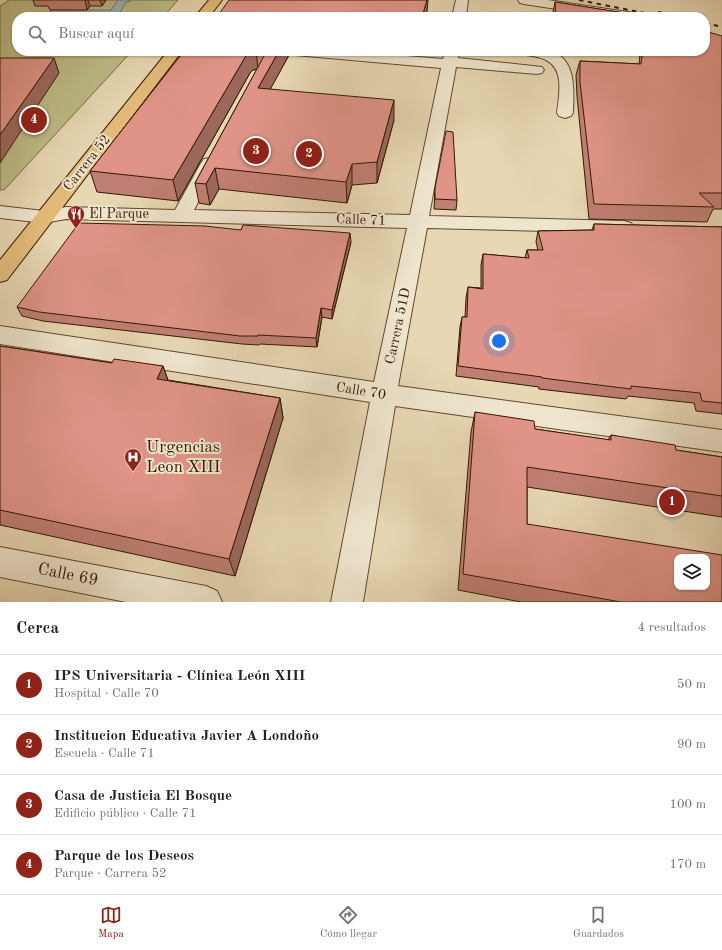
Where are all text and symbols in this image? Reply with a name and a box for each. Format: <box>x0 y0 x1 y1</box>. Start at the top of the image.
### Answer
search box <box>12 12 710 56</box>
icon: search <box>26 23 48 45</box>
text: Buscar aquí <box>58 27 134 42</box>
pin: 4 <box>21 105 47 135</box>
street label: Carrera 52 <box>61 132 113 194</box>
pin: 3 <box>243 136 269 166</box>
pin: 2 <box>296 139 322 169</box>
restaurant icon: El Parque <box>66 204 86 229</box>
place label: El Parque <box>89 207 149 221</box>
street label: Calle 71 <box>336 212 386 228</box>
street label: Carrera 51D <box>383 286 413 366</box>
your location <box>489 331 509 351</box>
street label: Calle 70 <box>335 380 387 402</box>
place label: Urgencias Leon XIII <box>146 439 220 476</box>
hospital icon: Urgencias Leon XIII <box>123 447 143 472</box>
pin: 1 <box>659 487 685 517</box>
map controls <box>674 554 710 590</box>
button: layers <box>674 554 710 590</box>
street label: Calle 69 <box>36 561 100 589</box>
text: Cerca <box>16 620 59 637</box>
text: 4 resultados <box>638 621 706 634</box>
text: IPS Universitaria - Clínica León XIII <box>54 669 305 684</box>
text: 1 <box>25 678 33 691</box>
text: 50 m <box>677 678 706 691</box>
text: Hospital · Calle 70 <box>54 687 159 700</box>
text: Institucion Educativa Javier A Londoño <box>54 729 319 744</box>
text: 2 <box>25 738 33 751</box>
text: 90 m <box>677 738 706 751</box>
text: Escuela · Calle 71 <box>54 747 155 760</box>
text: Casa de Justicia El Bosque <box>54 789 232 804</box>
text: 3 <box>25 798 33 811</box>
text: 100 m <box>669 798 706 811</box>
text: Edificio público · Calle 71 <box>54 807 197 820</box>
text: Parque de los Deseos <box>54 849 194 864</box>
text: 4 <box>25 858 33 871</box>
text: 170 m <box>669 858 706 871</box>
text: Parque · Carrera 52 <box>54 867 167 880</box>
tab: Mapa <box>98 904 124 942</box>
tab: Cómo llegar <box>320 904 377 942</box>
tab: Guardados <box>573 904 624 942</box>

